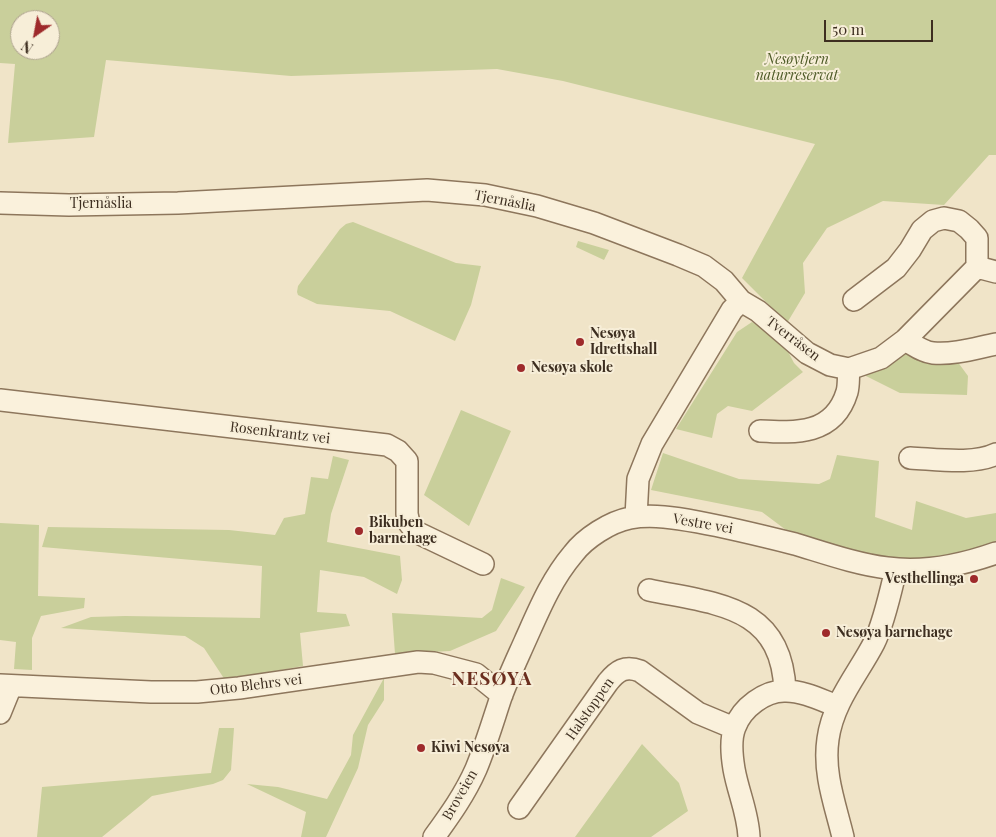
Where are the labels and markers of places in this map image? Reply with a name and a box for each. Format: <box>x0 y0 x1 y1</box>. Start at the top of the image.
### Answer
place label: Nesøya Idrettshall <box>590 326 657 358</box>
marker: Nesøya Idrettshall <box>574 336 586 348</box>
place label: Nesøya skole <box>531 360 613 376</box>
marker: Nesøya skole <box>515 362 527 374</box>
place label: Bikuben barnehage <box>369 515 437 548</box>
marker: Bikuben barnehage <box>353 525 365 537</box>
place label: Vesthellinga <box>885 571 964 587</box>
marker: Vesthellinga <box>968 573 980 585</box>
place label: Nesøya barnehage <box>836 625 953 641</box>
marker: Nesøya barnehage <box>820 627 832 639</box>
place label: Kiwi Nesøya <box>431 740 509 756</box>
marker: Kiwi Nesøya <box>415 742 427 754</box>

